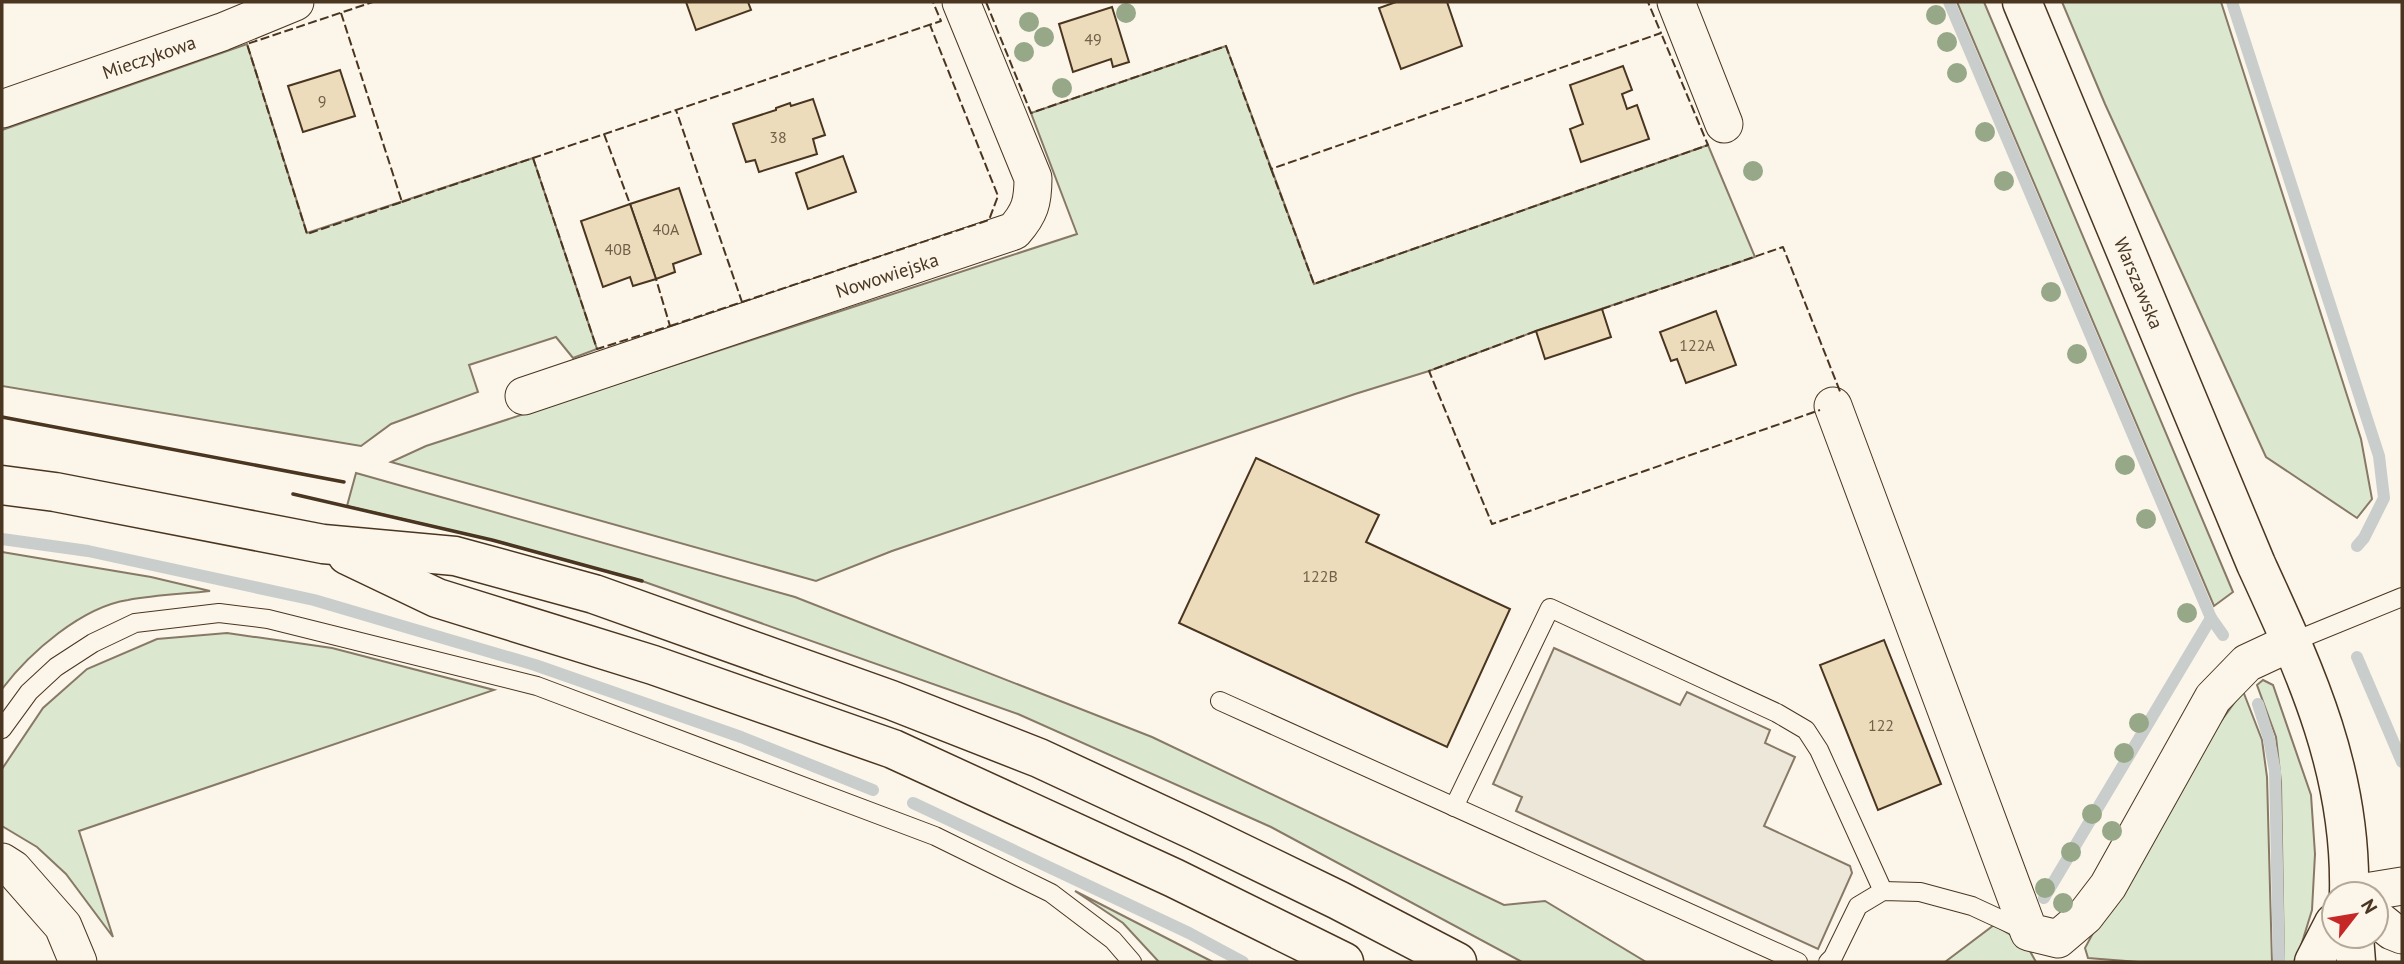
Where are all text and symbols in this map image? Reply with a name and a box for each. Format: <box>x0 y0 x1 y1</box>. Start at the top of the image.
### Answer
house number: 49 <box>1084 29 1102 49</box>
street label: Mieczykowa <box>99 30 199 84</box>
house number: 9 <box>318 91 326 111</box>
house number: 38 <box>769 127 787 147</box>
house number: 40A <box>653 219 680 239</box>
street label: Warszawska <box>2109 234 2169 332</box>
house number: 40B <box>605 239 631 259</box>
street label: Nowowiejska <box>832 247 942 303</box>
house number: 122A <box>1679 335 1715 355</box>
house number: 122B <box>1302 566 1338 586</box>
house number: 122 <box>1868 715 1894 735</box>
north arrow <box>2320 880 2390 950</box>
text: N <box>2356 895 2383 918</box>

